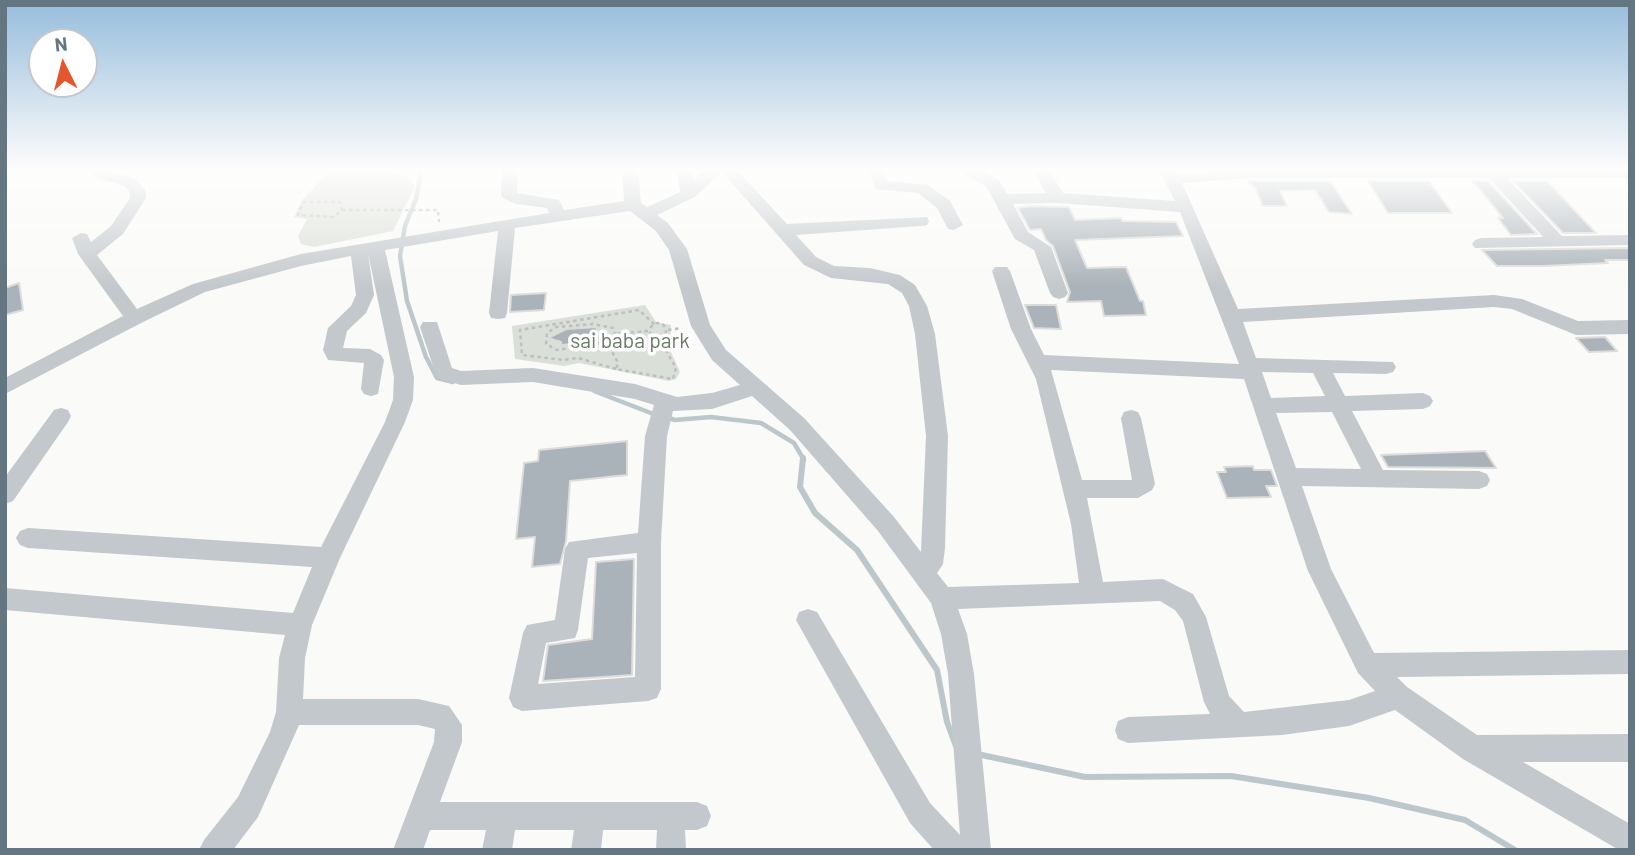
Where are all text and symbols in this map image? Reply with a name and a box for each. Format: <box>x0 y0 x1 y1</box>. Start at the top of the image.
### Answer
north arrow <box>28 28 98 98</box>
text: N <box>53 32 68 56</box>
park label: sai baba park <box>570 328 690 354</box>

